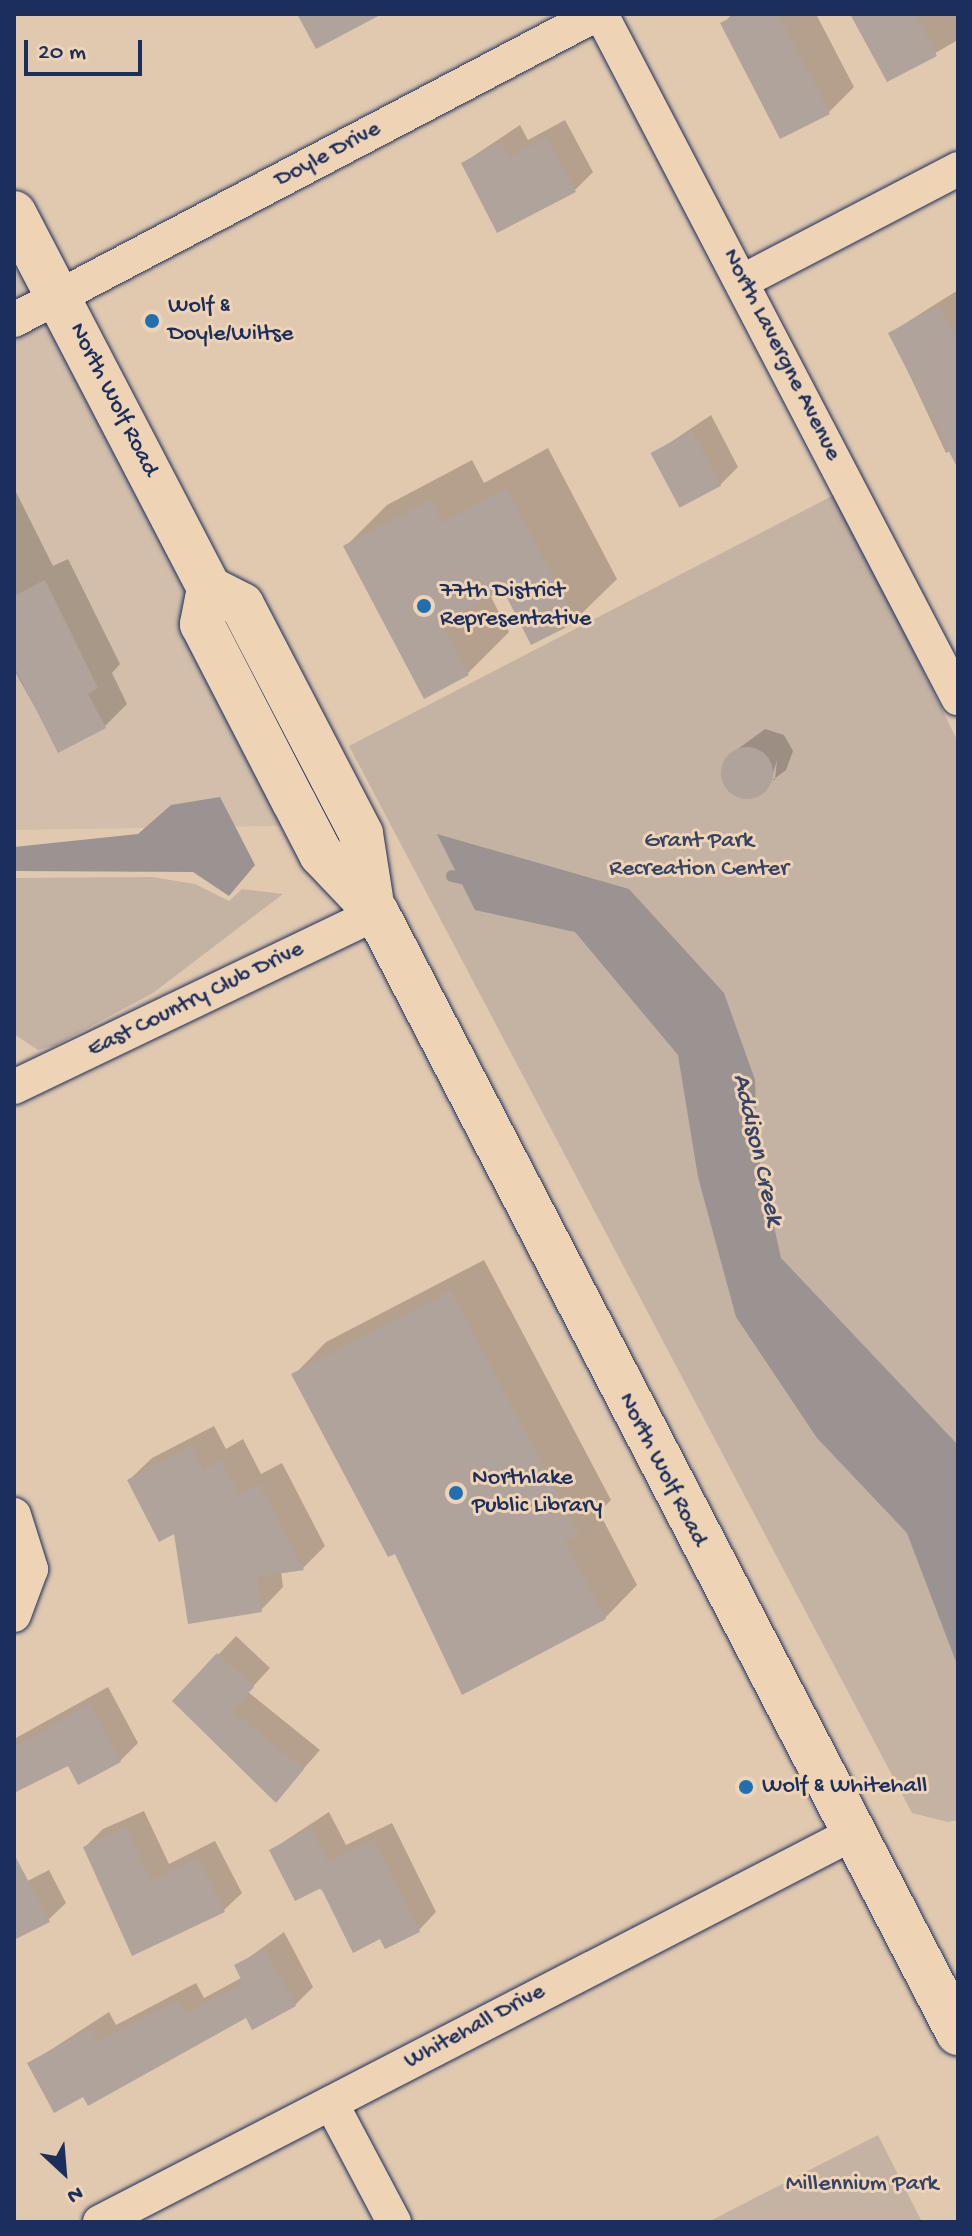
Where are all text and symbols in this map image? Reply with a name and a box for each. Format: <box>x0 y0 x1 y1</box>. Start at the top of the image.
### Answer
scale bar <box>28 24 146 74</box>
text: 20 m <box>38 39 86 68</box>
street label: Doyle Drive <box>270 115 386 195</box>
street label: North Lavergne Avenue <box>715 244 847 466</box>
place label: Wolf & Doyle/Wiltse <box>168 293 293 349</box>
marker: Wolf & Doyle/Wiltse <box>143 312 161 330</box>
street label: North Wolf Road <box>62 318 164 482</box>
place label: 77th District Representative <box>440 578 591 634</box>
marker: 77th District Representative <box>415 597 433 615</box>
park label: Grant Park Recreation Center <box>609 828 789 884</box>
street label: East Country Club Drive <box>83 935 309 1065</box>
water label: Addison Creek <box>723 1071 789 1229</box>
street label: North Wolf Road <box>611 1388 713 1552</box>
place label: Northlake Public Library <box>472 1465 602 1521</box>
marker: Northlake Public Library <box>447 1484 465 1502</box>
place label: Wolf & Whitehall <box>762 1773 927 1801</box>
marker: Wolf & Whitehall <box>737 1778 755 1796</box>
street label: Whitehall Drive <box>400 1978 550 2076</box>
north arrow <box>24 2132 104 2212</box>
park label: Millennium Park <box>786 2171 938 2199</box>
text: N <box>62 2179 87 2208</box>

